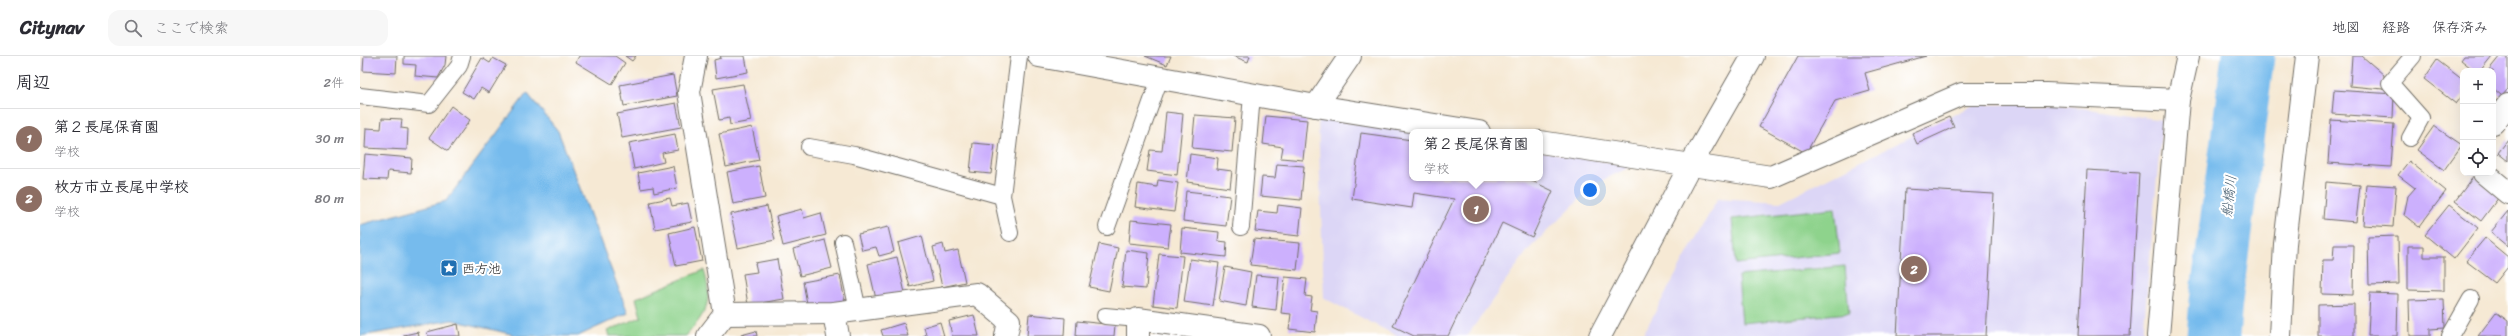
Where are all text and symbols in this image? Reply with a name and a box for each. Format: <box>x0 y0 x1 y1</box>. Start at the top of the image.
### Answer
search box <box>108 10 388 46</box>
text: Citynav <box>20 11 84 44</box>
text: ここで検索 <box>154 15 229 41</box>
text: 地図 <box>2332 15 2360 40</box>
text: 経路 <box>2382 15 2410 40</box>
text: 保存済み <box>2432 15 2488 40</box>
icon: search <box>122 17 144 39</box>
text: 周辺 <box>16 67 50 97</box>
map controls <box>2460 68 2496 176</box>
button: + <box>2460 68 2496 104</box>
text: 2件 <box>323 71 344 94</box>
button: − <box>2460 104 2496 140</box>
text: 第２長尾保育園 <box>54 114 159 140</box>
text: 1 <box>26 127 32 150</box>
text: 30 m <box>315 127 344 150</box>
popup <box>1409 129 1543 181</box>
text: 第２長尾保育園 <box>1423 131 1529 157</box>
text: 学校 <box>54 140 80 163</box>
button: locate <box>2460 140 2496 176</box>
text: 学校 <box>1423 157 1450 180</box>
text: 枚方市立長尾中学校 <box>54 174 189 200</box>
water label: 船橋川 <box>2214 174 2244 218</box>
your location <box>1580 180 1600 200</box>
text: 2 <box>25 187 33 210</box>
text: 80 m <box>315 187 344 210</box>
pin: 1 <box>1463 194 1489 224</box>
text: 学校 <box>54 200 80 223</box>
pin: 2 <box>1901 254 1927 284</box>
place label: 西方池 <box>462 257 501 280</box>
place icon: 西方池 <box>439 258 459 278</box>

